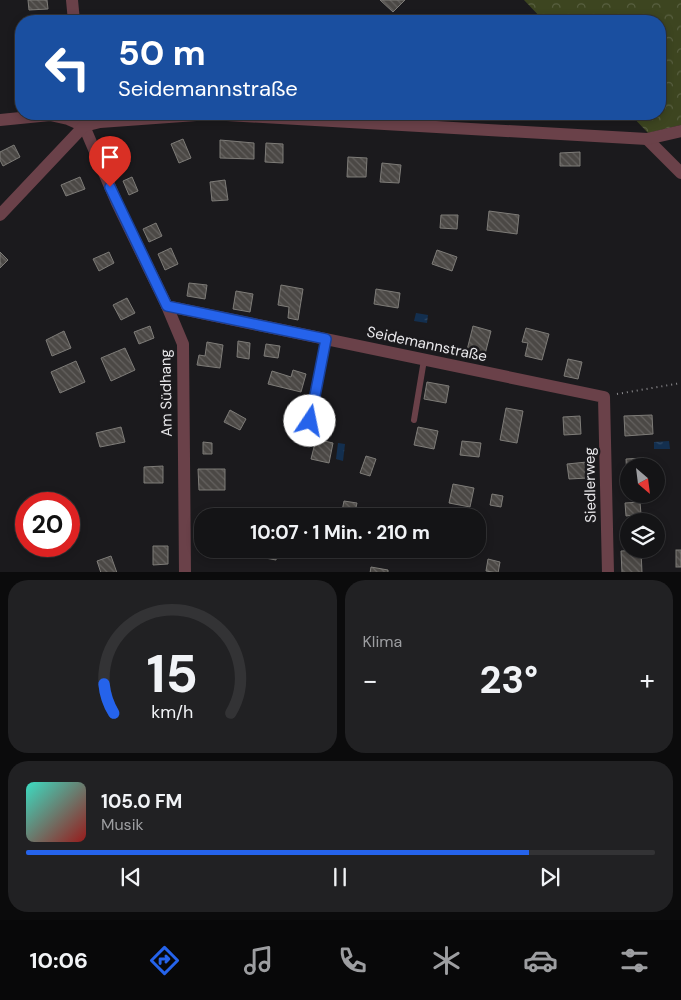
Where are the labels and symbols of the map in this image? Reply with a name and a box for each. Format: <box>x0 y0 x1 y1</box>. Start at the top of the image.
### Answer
pin <box>89 136 131 187</box>
street label: Seidemannstraße <box>365 321 489 367</box>
street label: Am Südhang <box>155 349 177 437</box>
position arrow <box>283 394 335 446</box>
street label: Siedlerweg <box>579 447 601 523</box>
north arrow <box>620 458 665 502</box>
speed limit sign: 20 <box>15 492 80 557</box>

